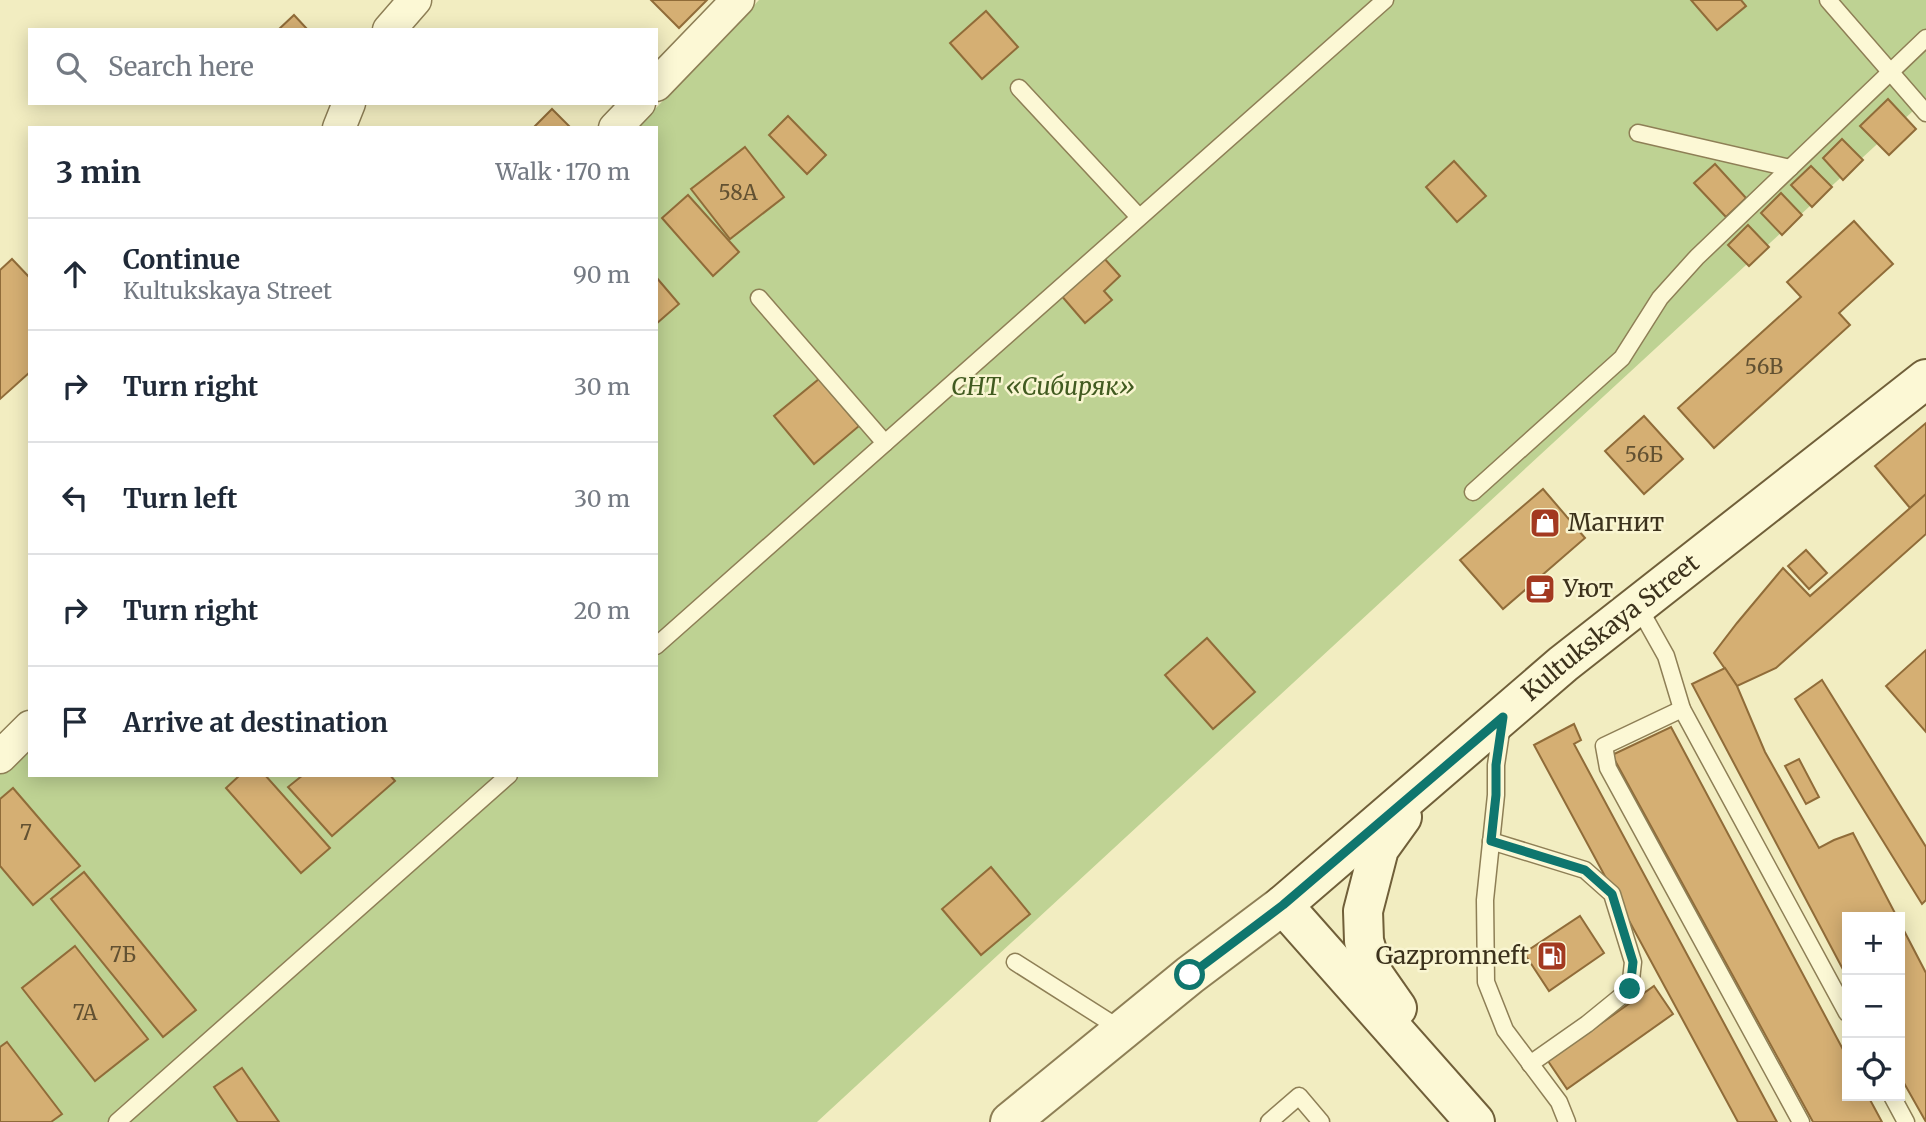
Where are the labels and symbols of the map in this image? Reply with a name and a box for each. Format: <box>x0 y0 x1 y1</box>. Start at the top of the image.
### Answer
house number: 58А <box>718 179 758 206</box>
house number: 56В <box>1745 353 1783 380</box>
park label: СНТ «Сибиряк» <box>951 371 1135 402</box>
house number: 56Б <box>1625 441 1663 468</box>
shop icon: Магнит <box>1528 506 1562 540</box>
place label: Магнит <box>1568 507 1664 538</box>
street label: Kultukskaya Street <box>1515 547 1706 708</box>
cafe icon: Уют <box>1523 572 1557 606</box>
place label: Уют <box>1562 573 1613 604</box>
house number: 7 <box>20 819 32 846</box>
fuel station icon: Gazpromneft <box>1535 939 1569 973</box>
place label: Gazpromneft <box>1376 940 1530 971</box>
house number: 7Б <box>110 941 136 968</box>
route start <box>1174 959 1205 990</box>
route end <box>1614 973 1645 1004</box>
house number: 7А <box>73 999 98 1026</box>

